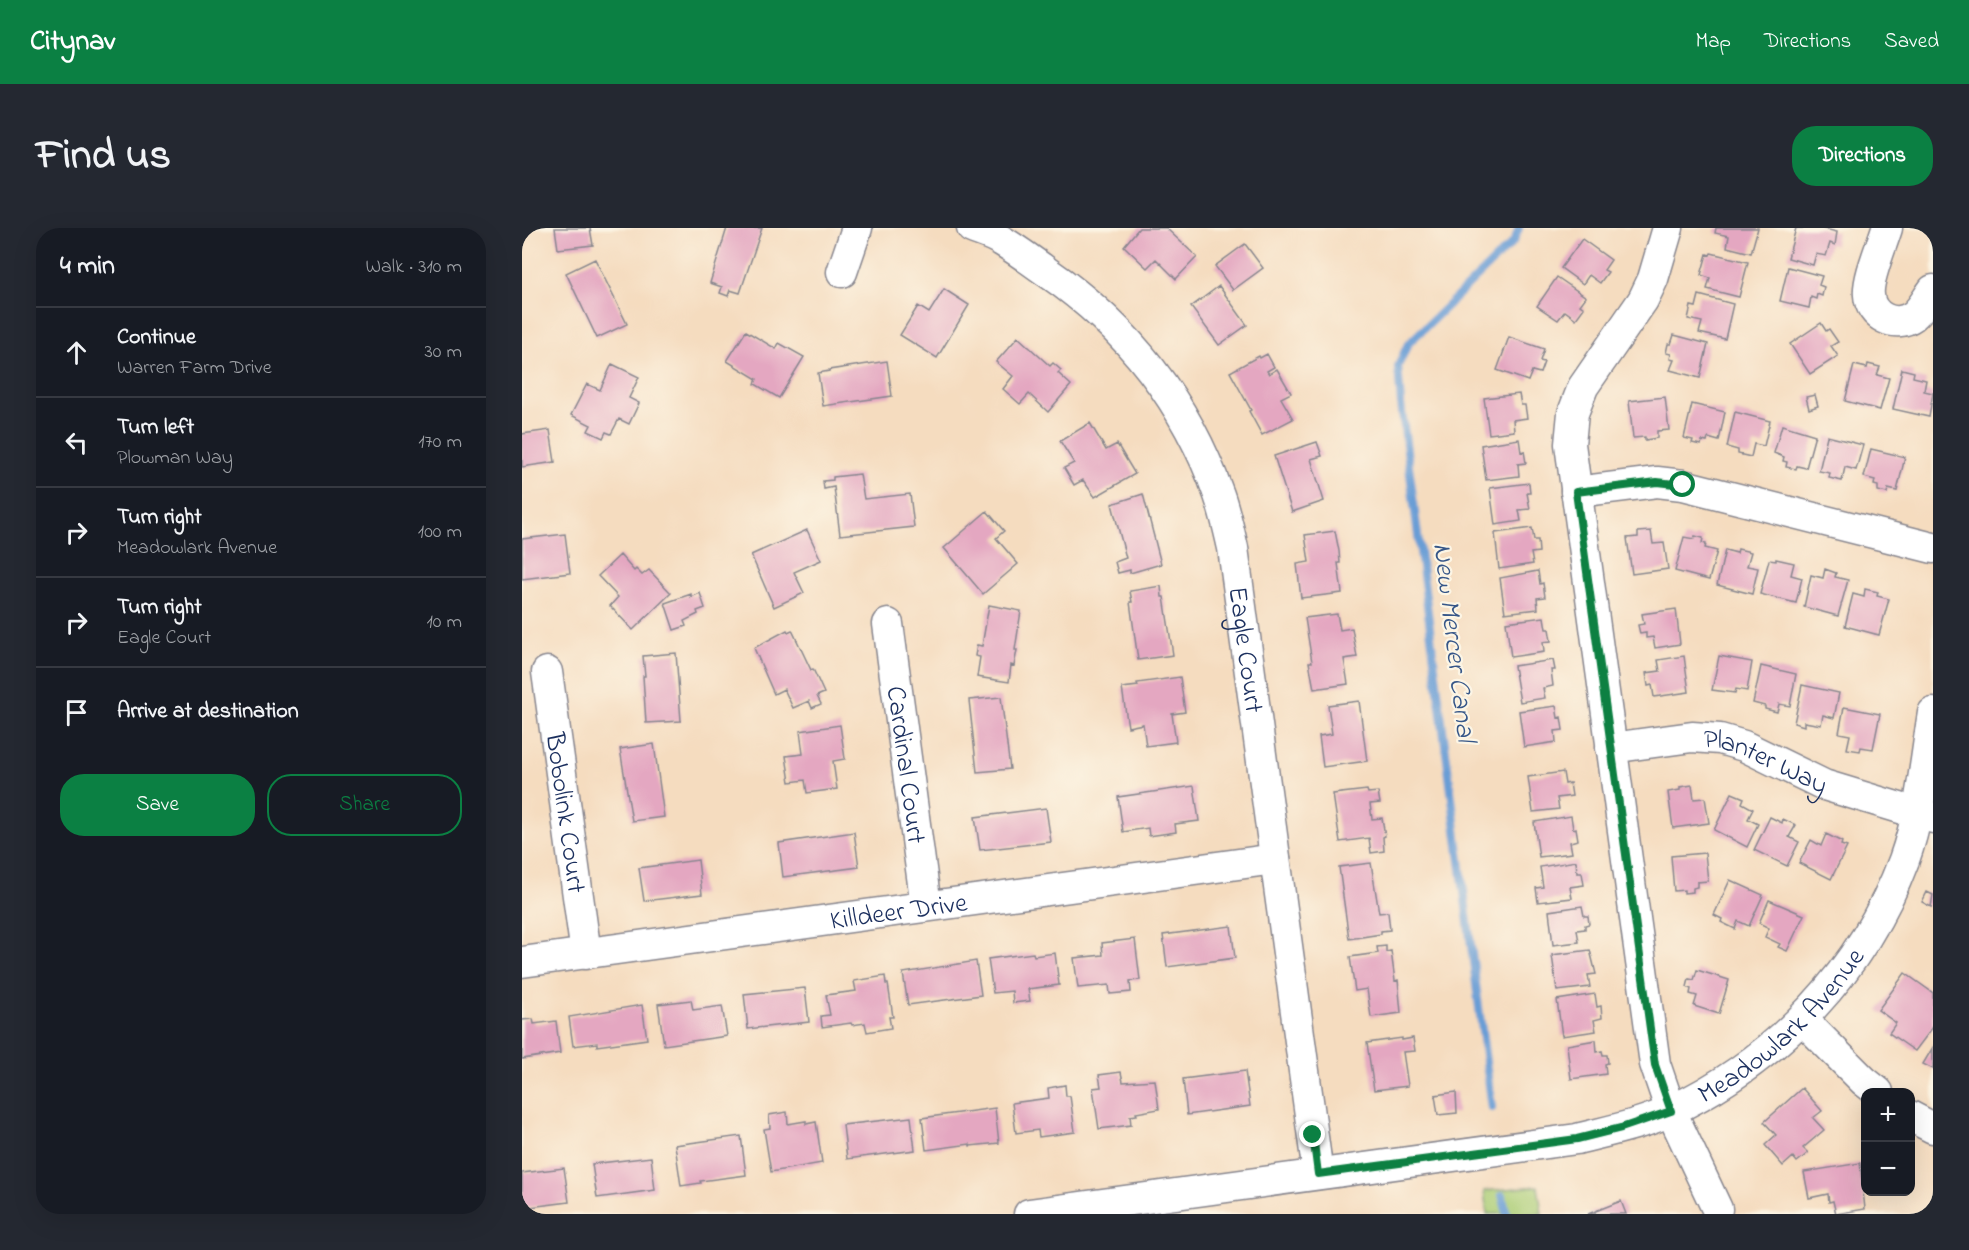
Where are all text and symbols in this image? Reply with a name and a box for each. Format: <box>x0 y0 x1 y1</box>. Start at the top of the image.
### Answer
text: Citynav <box>30 22 115 63</box>
text: Map <box>1695 27 1731 57</box>
text: Directions <box>1764 27 1851 57</box>
text: Saved <box>1884 27 1939 57</box>
text: Find us <box>36 126 171 187</box>
button: Directions <box>1792 126 1933 186</box>
text: 4 min <box>60 248 115 286</box>
text: Walk · 310 m <box>366 253 462 282</box>
text: Continue <box>117 322 196 354</box>
icon: ahead <box>60 336 93 369</box>
text: 30 m <box>425 338 462 367</box>
text: Warren Farm Drive <box>117 354 272 383</box>
text: Turn left <box>117 412 194 444</box>
icon: left <box>60 426 93 459</box>
text: 170 m <box>418 428 462 457</box>
text: Plowman Way <box>117 444 233 473</box>
route start <box>1669 471 1695 497</box>
text: Turn right <box>117 502 202 534</box>
icon: right <box>60 516 93 549</box>
text: 100 m <box>418 518 462 547</box>
text: Meadowlark Avenue <box>117 534 277 563</box>
water label: New Mercer Canal <box>1420 541 1485 747</box>
street label: Eagle Court <box>1216 584 1272 715</box>
text: Turn right <box>117 592 202 624</box>
icon: right <box>60 606 93 639</box>
text: 10 m <box>426 608 462 637</box>
text: Eagle Court <box>117 624 211 653</box>
street label: Cardinal Court <box>875 684 934 846</box>
icon: arrive <box>60 696 93 729</box>
text: Arrive at destination <box>117 696 299 728</box>
street label: Planter Way <box>1702 721 1834 806</box>
street label: Bobolink Court <box>533 729 594 896</box>
button: Save <box>60 774 255 836</box>
button: Share <box>267 774 462 836</box>
street label: Killdeer Drive <box>828 884 971 942</box>
street label: Meadowlark Avenue <box>1691 940 1876 1115</box>
map controls <box>1861 1088 1915 1196</box>
button: + <box>1861 1088 1915 1142</box>
route end <box>1299 1121 1325 1147</box>
button: − <box>1861 1142 1915 1196</box>

